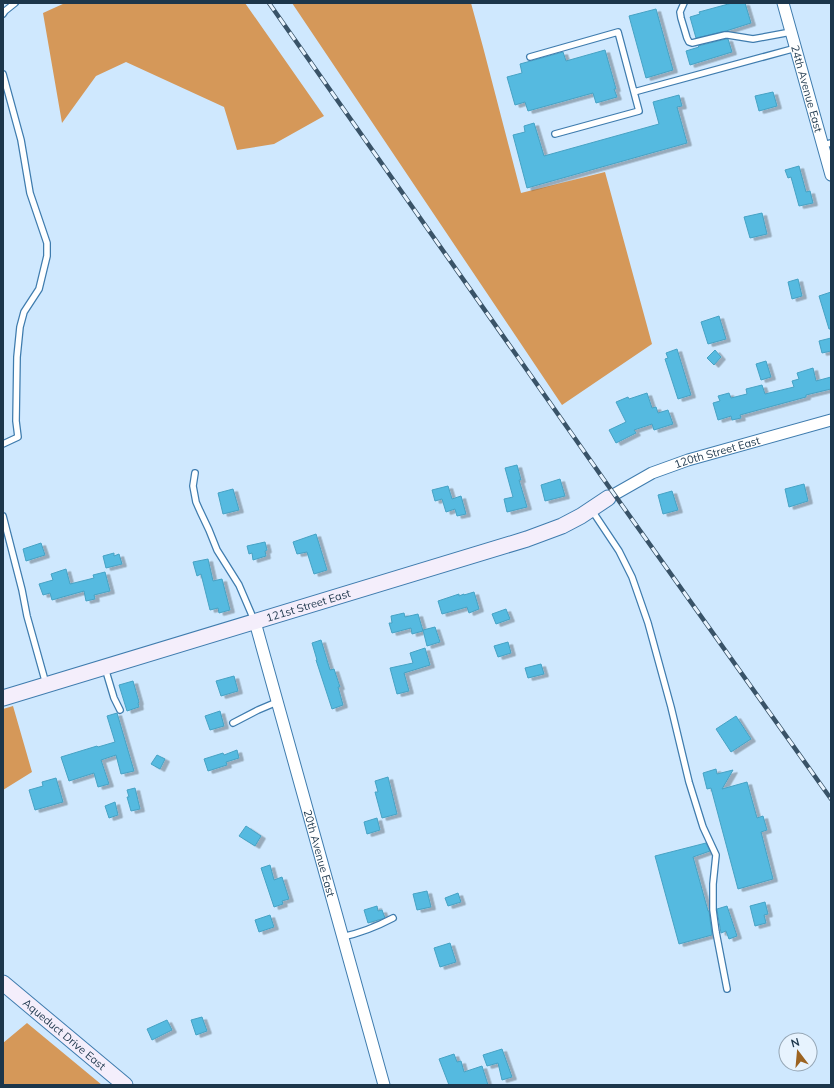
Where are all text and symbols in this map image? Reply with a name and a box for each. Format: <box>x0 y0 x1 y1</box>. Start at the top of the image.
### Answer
street label: 24th Avenue East <box>788 44 826 134</box>
street label: 120th Street East <box>672 433 762 471</box>
street label: 121st Street East <box>264 586 352 625</box>
street label: 20th Avenue East <box>301 808 338 899</box>
street label: Aqueduct Drive East <box>20 996 109 1073</box>
north arrow <box>778 1032 818 1072</box>
text: N <box>789 1035 801 1050</box>

